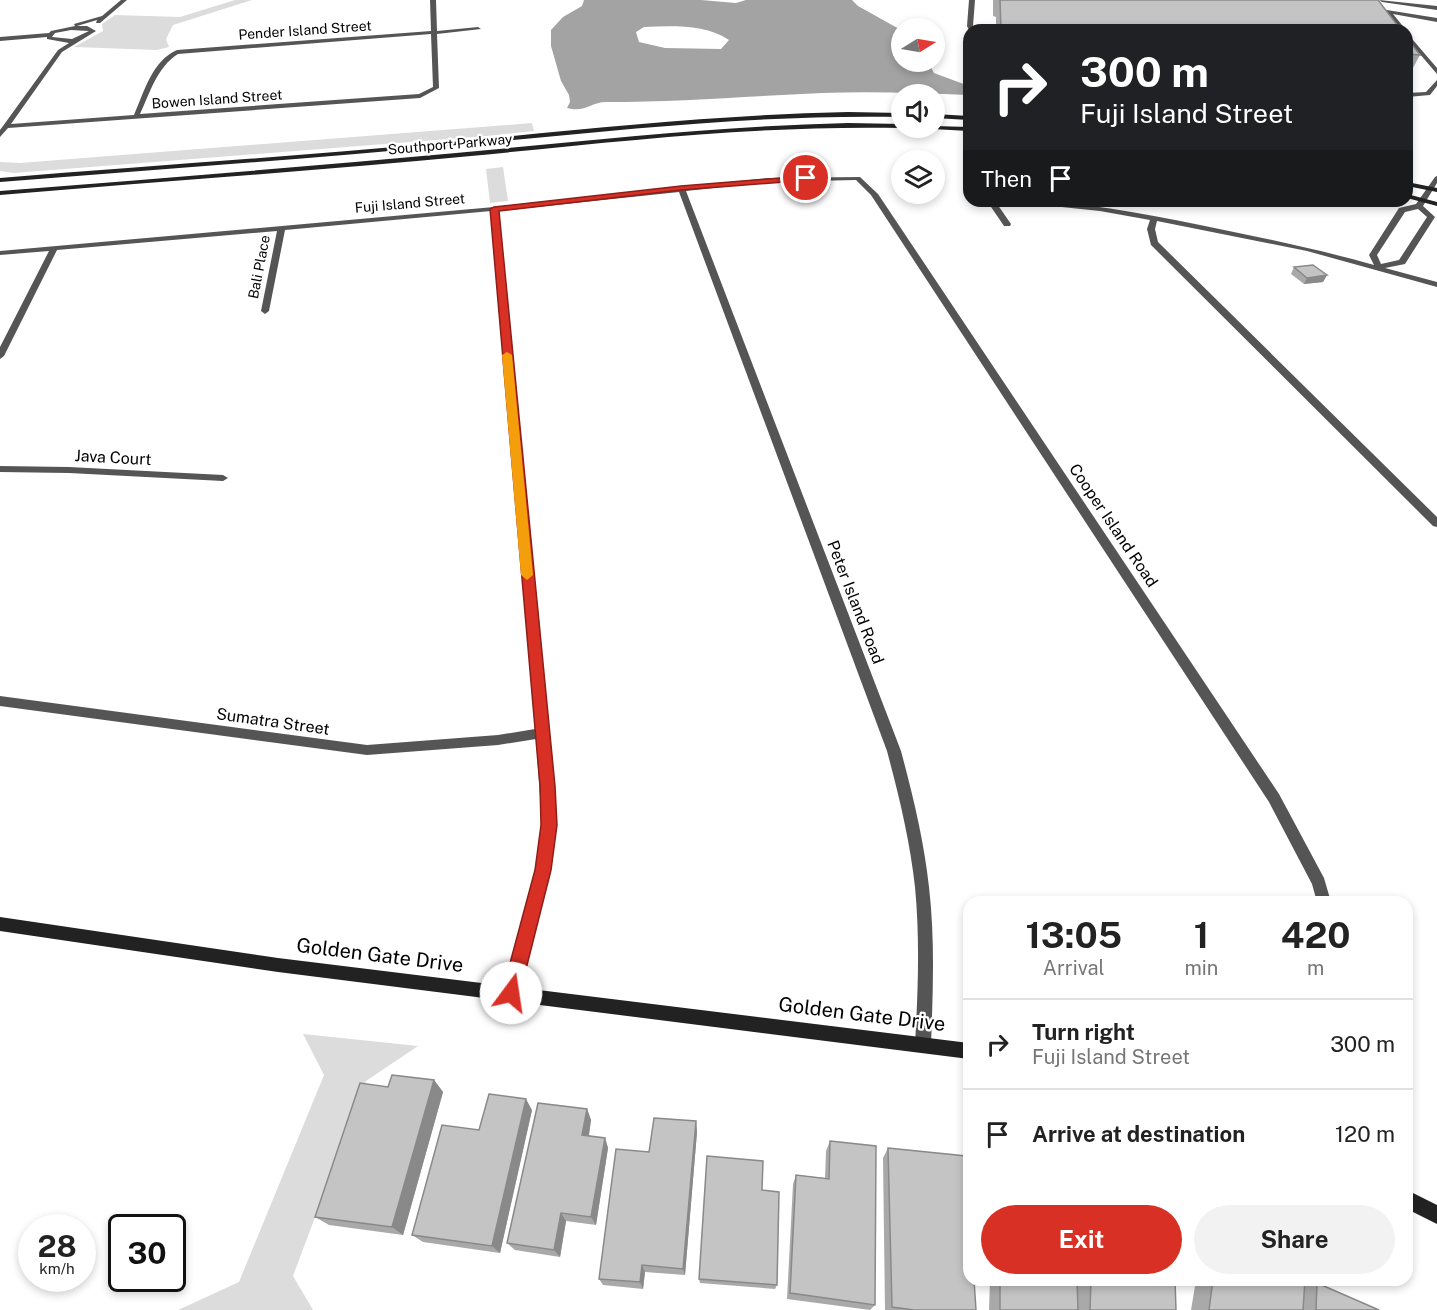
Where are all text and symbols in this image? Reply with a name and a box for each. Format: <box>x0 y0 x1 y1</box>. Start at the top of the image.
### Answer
street label: Pender Island Street <box>238 17 372 43</box>
north arrow <box>891 18 945 72</box>
map controls <box>891 18 945 204</box>
text: 300 m <box>1080 47 1209 96</box>
icon: right <box>981 48 1059 126</box>
button: sound <box>891 84 945 138</box>
street label: Bowen Island Street <box>151 86 283 112</box>
text: Fuji Island Street <box>1080 97 1293 129</box>
street label: Southport Parkway <box>387 131 514 157</box>
button: layers <box>891 150 945 204</box>
pin <box>780 152 831 203</box>
icon: arrive <box>789 161 822 194</box>
icon: arrive <box>1044 162 1077 195</box>
text: Then <box>981 166 1032 192</box>
street label: Fuji Island Street <box>354 190 466 216</box>
street label: Bali Place <box>245 234 273 300</box>
street label: Java Court <box>74 446 152 469</box>
street label: Cooper Island Road <box>1065 460 1162 591</box>
street label: Peter Island Road <box>823 538 888 667</box>
street label: Sumatra Street <box>215 704 331 739</box>
text: 13:05 <box>1025 914 1122 956</box>
text: 1 <box>1194 914 1209 956</box>
text: 420 <box>1281 914 1351 956</box>
street label: Golden Gate Drive <box>295 933 465 977</box>
text: Arrival <box>1043 956 1105 980</box>
text: min <box>1184 956 1218 980</box>
text: m <box>1307 956 1324 980</box>
position arrow <box>479 961 543 1025</box>
street label: Golden Gate Drive <box>777 992 947 1036</box>
text: Turn right <box>1032 1019 1135 1045</box>
icon: right <box>981 1028 1014 1061</box>
text: 300 m <box>1330 1031 1395 1057</box>
text: Fuji Island Street <box>1032 1045 1190 1069</box>
icon: arrive <box>981 1118 1014 1151</box>
text: Arrive at destination <box>1032 1121 1245 1147</box>
text: 120 m <box>1335 1121 1395 1147</box>
button: Exit <box>981 1205 1182 1274</box>
button: Share <box>1194 1205 1395 1274</box>
speed limit sign: 30 <box>108 1214 186 1292</box>
text: 28 <box>37 1228 77 1264</box>
text: km/h <box>39 1260 75 1277</box>

